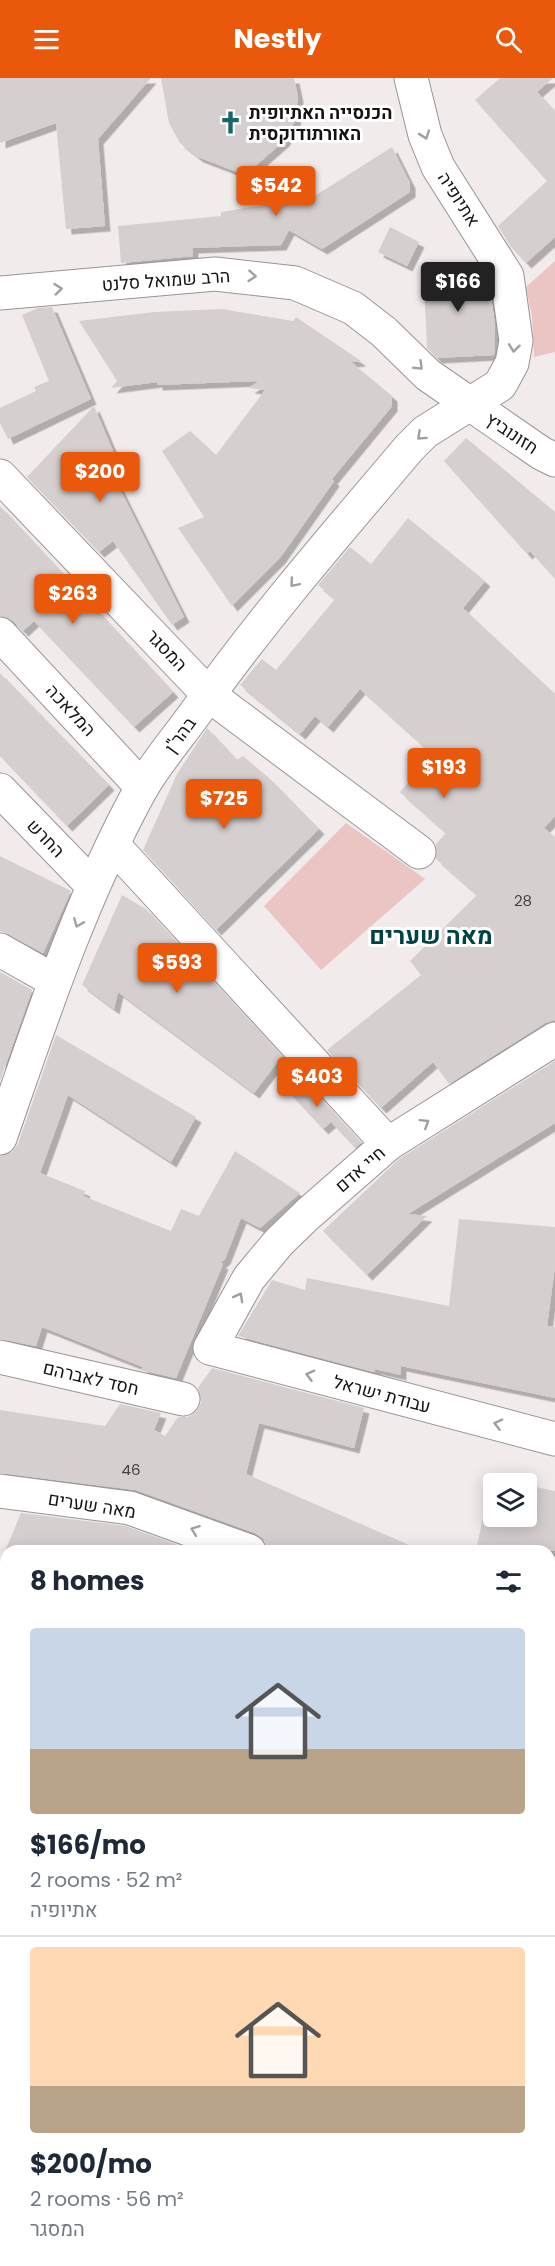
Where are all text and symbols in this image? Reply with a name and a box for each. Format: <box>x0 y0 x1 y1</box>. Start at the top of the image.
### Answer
text: Nestly <box>234 20 322 57</box>
icon: menu <box>30 23 63 56</box>
icon: search <box>492 23 525 56</box>
place label: הכנסייה האתיופית האורתודוקסית <box>249 100 392 146</box>
church icon: הכנסייה האתיופית האורתודוקסית <box>218 109 244 135</box>
one-way arrow <box>418 129 431 139</box>
pin: $542 <box>240 166 312 217</box>
street label: אתיופיה <box>432 167 486 231</box>
text: $542 <box>250 171 302 199</box>
pin: $166 <box>422 262 494 313</box>
street label: הרב שמואל סלנט <box>101 263 231 297</box>
text: $166 <box>435 267 481 295</box>
one-way arrow <box>248 269 257 282</box>
one-way arrow <box>54 284 63 296</box>
one-way arrow <box>508 344 521 353</box>
one-way arrow <box>412 359 423 370</box>
street label: חזונוביץ <box>481 406 543 460</box>
one-way arrow <box>418 429 428 440</box>
pin: $200 <box>64 452 136 503</box>
text: $200 <box>75 457 125 485</box>
pin: $263 <box>37 574 109 625</box>
one-way arrow <box>290 576 301 587</box>
text: $263 <box>48 579 98 607</box>
street label: המסגר <box>141 624 193 676</box>
street label: המלאכה <box>40 678 102 742</box>
street label: בהר"ן <box>158 711 202 758</box>
pin: $193 <box>408 748 480 799</box>
text: $193 <box>421 753 467 781</box>
pin: $725 <box>188 779 260 830</box>
text: $725 <box>200 784 248 812</box>
street label: החרש <box>22 813 70 863</box>
house number: 28 <box>514 890 532 911</box>
one-way arrow <box>73 917 85 928</box>
district label: מאה שערים <box>369 919 493 952</box>
pin: $593 <box>141 943 213 994</box>
text: $593 <box>152 948 202 976</box>
pin: $403 <box>281 1057 353 1108</box>
text: $403 <box>291 1062 343 1090</box>
one-way arrow <box>419 1118 429 1130</box>
street label: חיי אדם <box>330 1140 390 1198</box>
one-way arrow <box>231 1293 243 1303</box>
street label: חסד לאברהם <box>41 1355 141 1401</box>
street label: עבודת ישראל <box>330 1369 434 1419</box>
one-way arrow <box>305 1370 316 1382</box>
one-way arrow <box>493 1419 503 1432</box>
house number: 46 <box>122 1459 140 1480</box>
map controls <box>483 1473 537 1527</box>
button: layers <box>483 1473 537 1527</box>
street label: מאה שערים <box>46 1486 138 1524</box>
one-way arrow <box>190 1525 201 1538</box>
text: 8 homes <box>30 1563 145 1599</box>
icon: filters <box>492 1565 525 1598</box>
icon: home <box>224 1667 332 1775</box>
text: $166/mo <box>30 1827 146 1863</box>
text: 2 rooms · 52 m² <box>30 1866 182 1894</box>
text: אתיופיה <box>30 1896 98 1924</box>
icon: home <box>224 1986 332 2094</box>
text: $200/mo <box>30 2146 152 2182</box>
text: 2 rooms · 56 m² <box>30 2185 184 2213</box>
text: המסגר <box>30 2215 85 2243</box>

